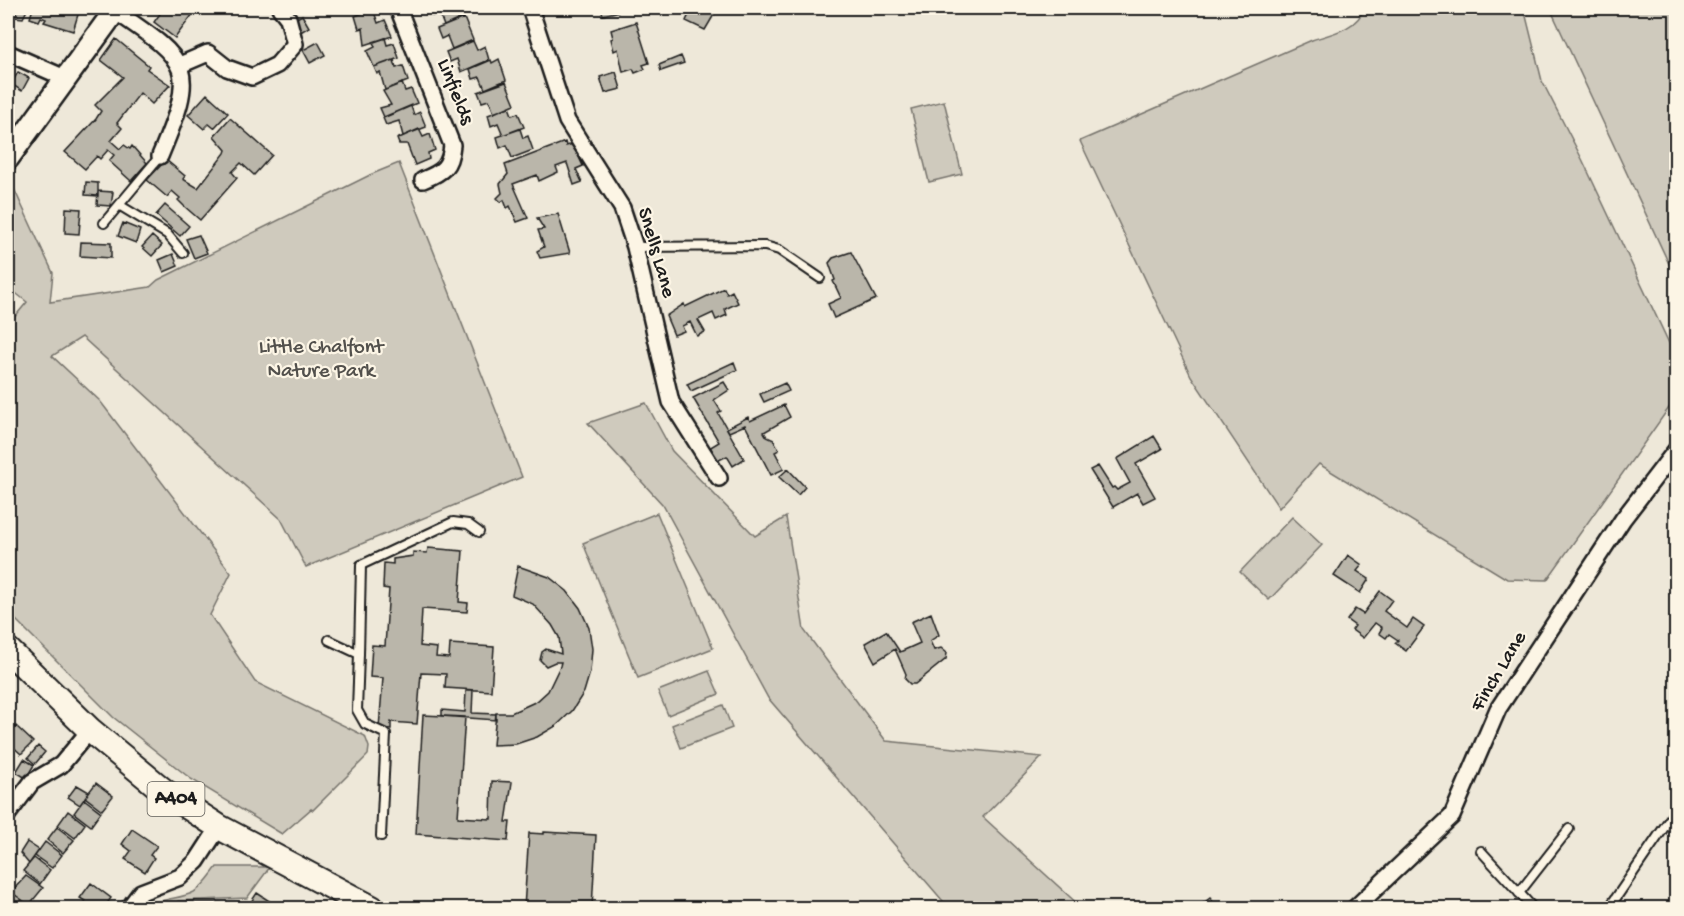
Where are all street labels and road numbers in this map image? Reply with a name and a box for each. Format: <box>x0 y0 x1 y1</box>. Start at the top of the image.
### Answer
street label: Linfields <box>430 55 479 130</box>
street label: Snells Lane <box>630 205 680 302</box>
street label: Finch Lane <box>1466 626 1534 717</box>
road number: A404 <box>148 782 204 816</box>

